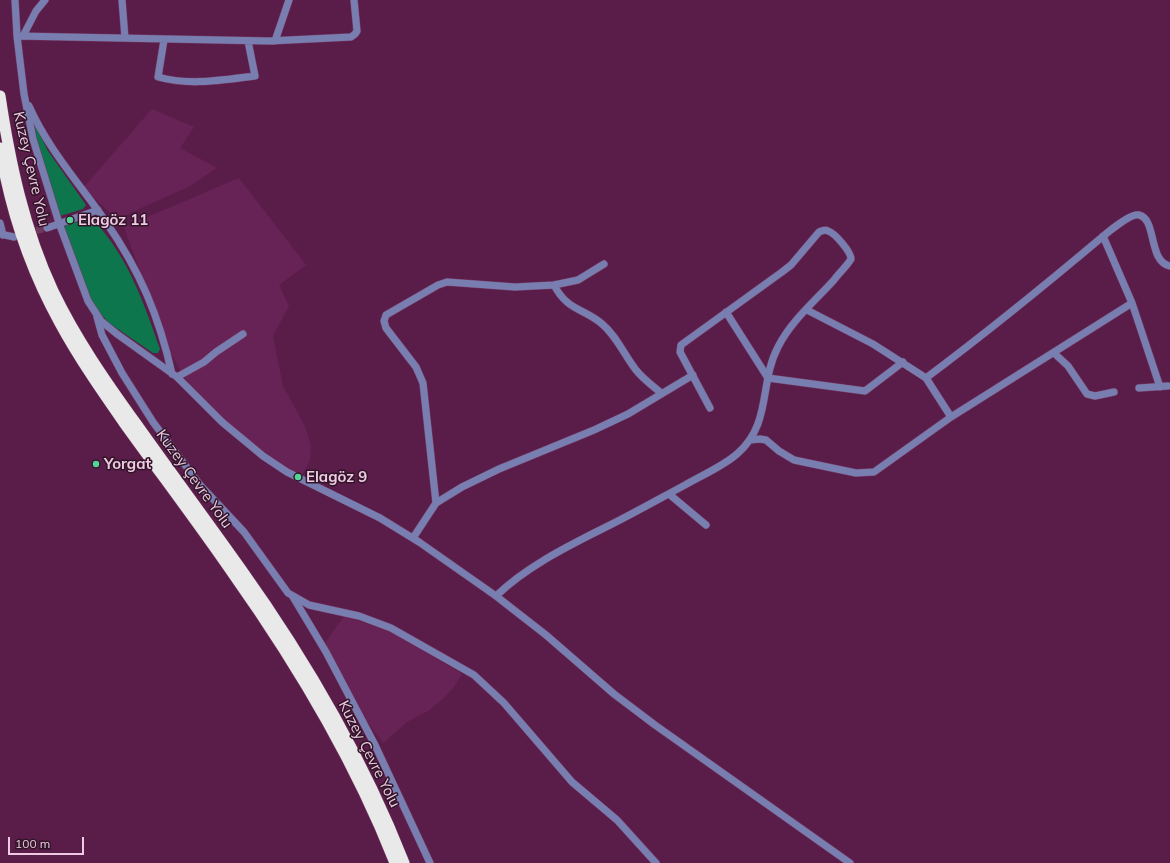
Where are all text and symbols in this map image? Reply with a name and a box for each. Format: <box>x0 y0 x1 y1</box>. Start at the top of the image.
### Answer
street label: Kuzey Çevre Yolu <box>9 110 53 228</box>
place label: Elagöz 11 <box>78 211 148 229</box>
marker: Elagöz 11 <box>65 215 75 225</box>
street label: Kuzey Çevre Yolu <box>152 426 236 532</box>
place label: Yorgat <box>104 455 151 473</box>
marker: Yorgat <box>91 459 101 469</box>
place label: Elagöz 9 <box>306 468 367 486</box>
marker: Elagöz 9 <box>293 472 303 482</box>
street label: Kuzey Çevre Yolu <box>334 698 404 810</box>
scale bar <box>10 829 86 855</box>
text: 100 m <box>15 836 50 851</box>

